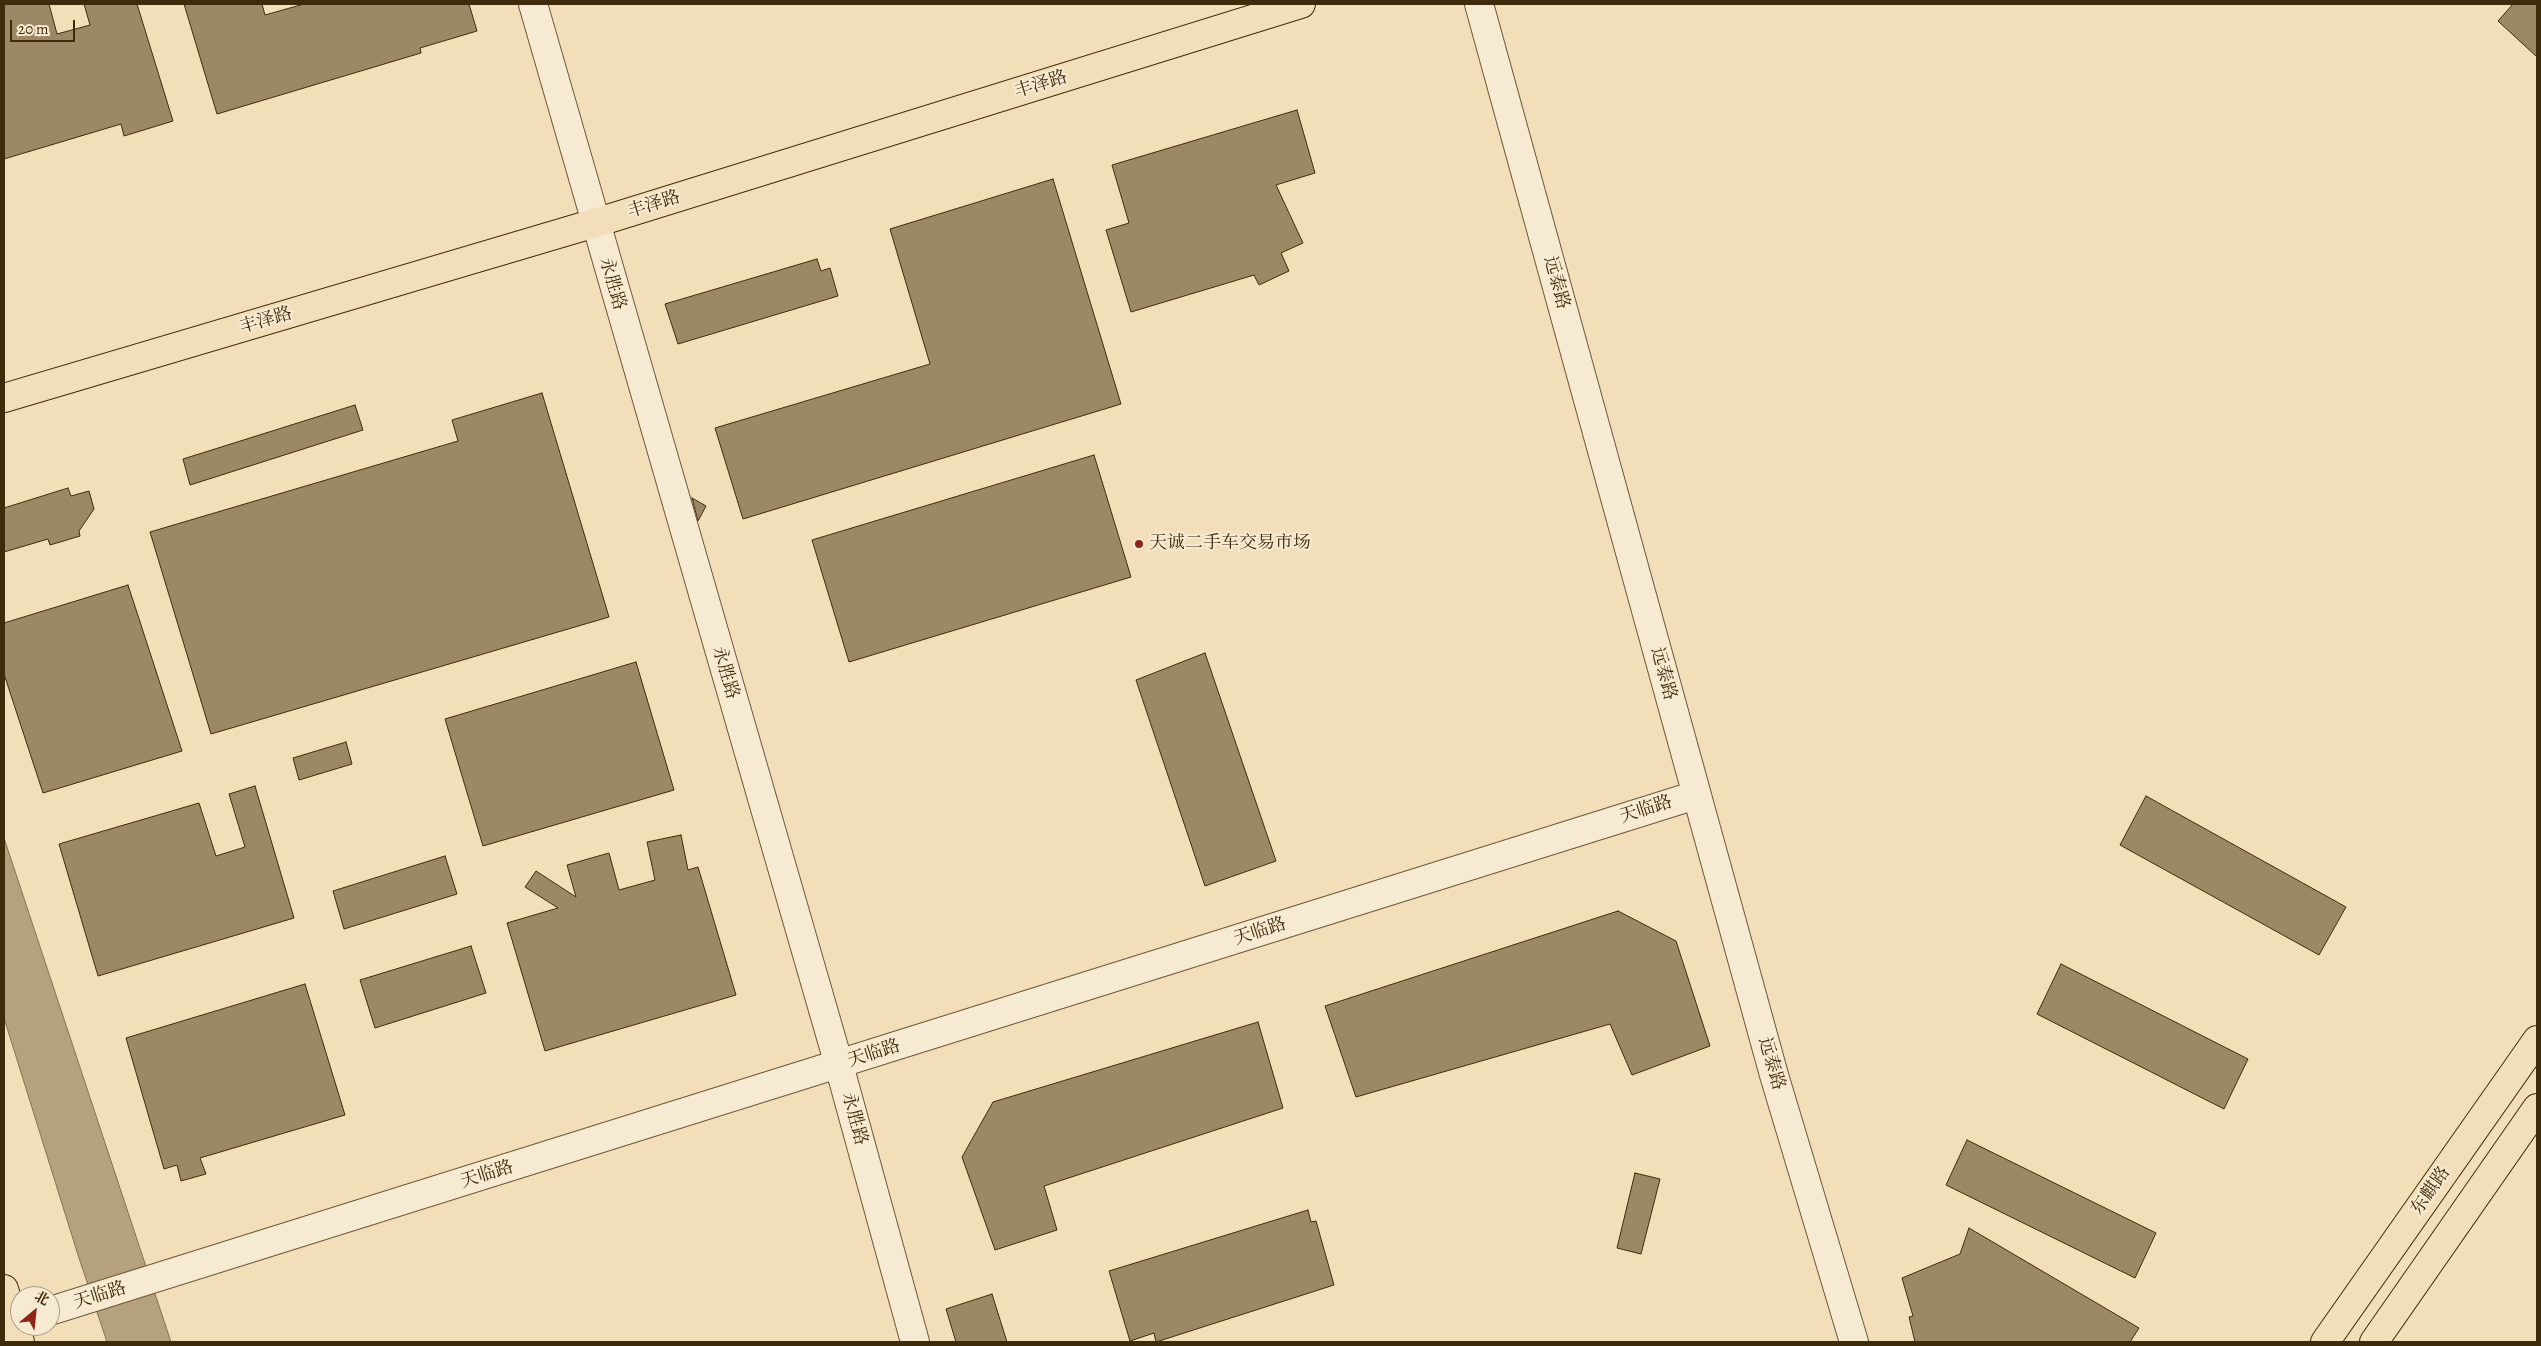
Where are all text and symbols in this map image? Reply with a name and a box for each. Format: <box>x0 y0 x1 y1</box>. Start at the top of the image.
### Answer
scale bar <box>12 10 78 42</box>
text: 20 m <box>18 19 49 39</box>
street label: 丰泽路 <box>1012 67 1070 103</box>
street label: 丰泽路 <box>625 187 683 223</box>
street label: 远泰路 <box>1539 254 1573 312</box>
street label: 永胜路 <box>594 255 630 313</box>
street label: 丰泽路 <box>237 303 295 339</box>
place label: 天诚二手车交易市场 <box>1149 533 1311 555</box>
marker: 天诚二手车交易市场 <box>1133 538 1145 550</box>
street label: 永胜路 <box>707 644 743 702</box>
street label: 远泰路 <box>1646 645 1680 703</box>
street label: 天临路 <box>1617 791 1675 829</box>
street label: 天临路 <box>1231 913 1289 951</box>
street label: 天临路 <box>845 1035 903 1073</box>
street label: 远泰路 <box>1753 1035 1789 1093</box>
street label: 永胜路 <box>837 1090 871 1148</box>
street label: 天临路 <box>458 1157 516 1193</box>
street label: 东麒路 <box>2407 1163 2455 1219</box>
street label: 天临路 <box>71 1278 129 1314</box>
north arrow <box>10 1286 60 1336</box>
text: 北 <box>31 1287 52 1310</box>

